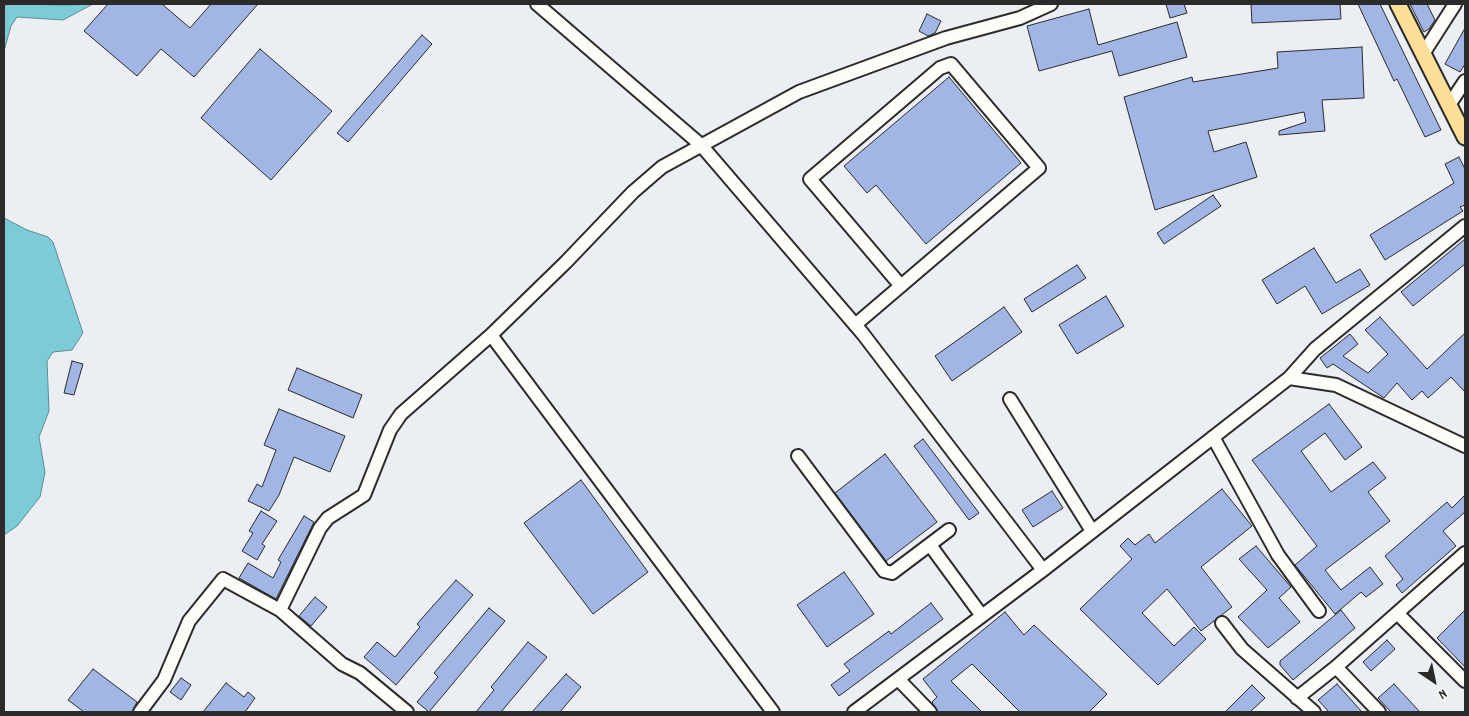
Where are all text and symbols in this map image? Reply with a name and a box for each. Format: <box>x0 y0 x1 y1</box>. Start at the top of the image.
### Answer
north arrow <box>1409 656 1459 706</box>
text: N <box>1434 683 1451 704</box>

